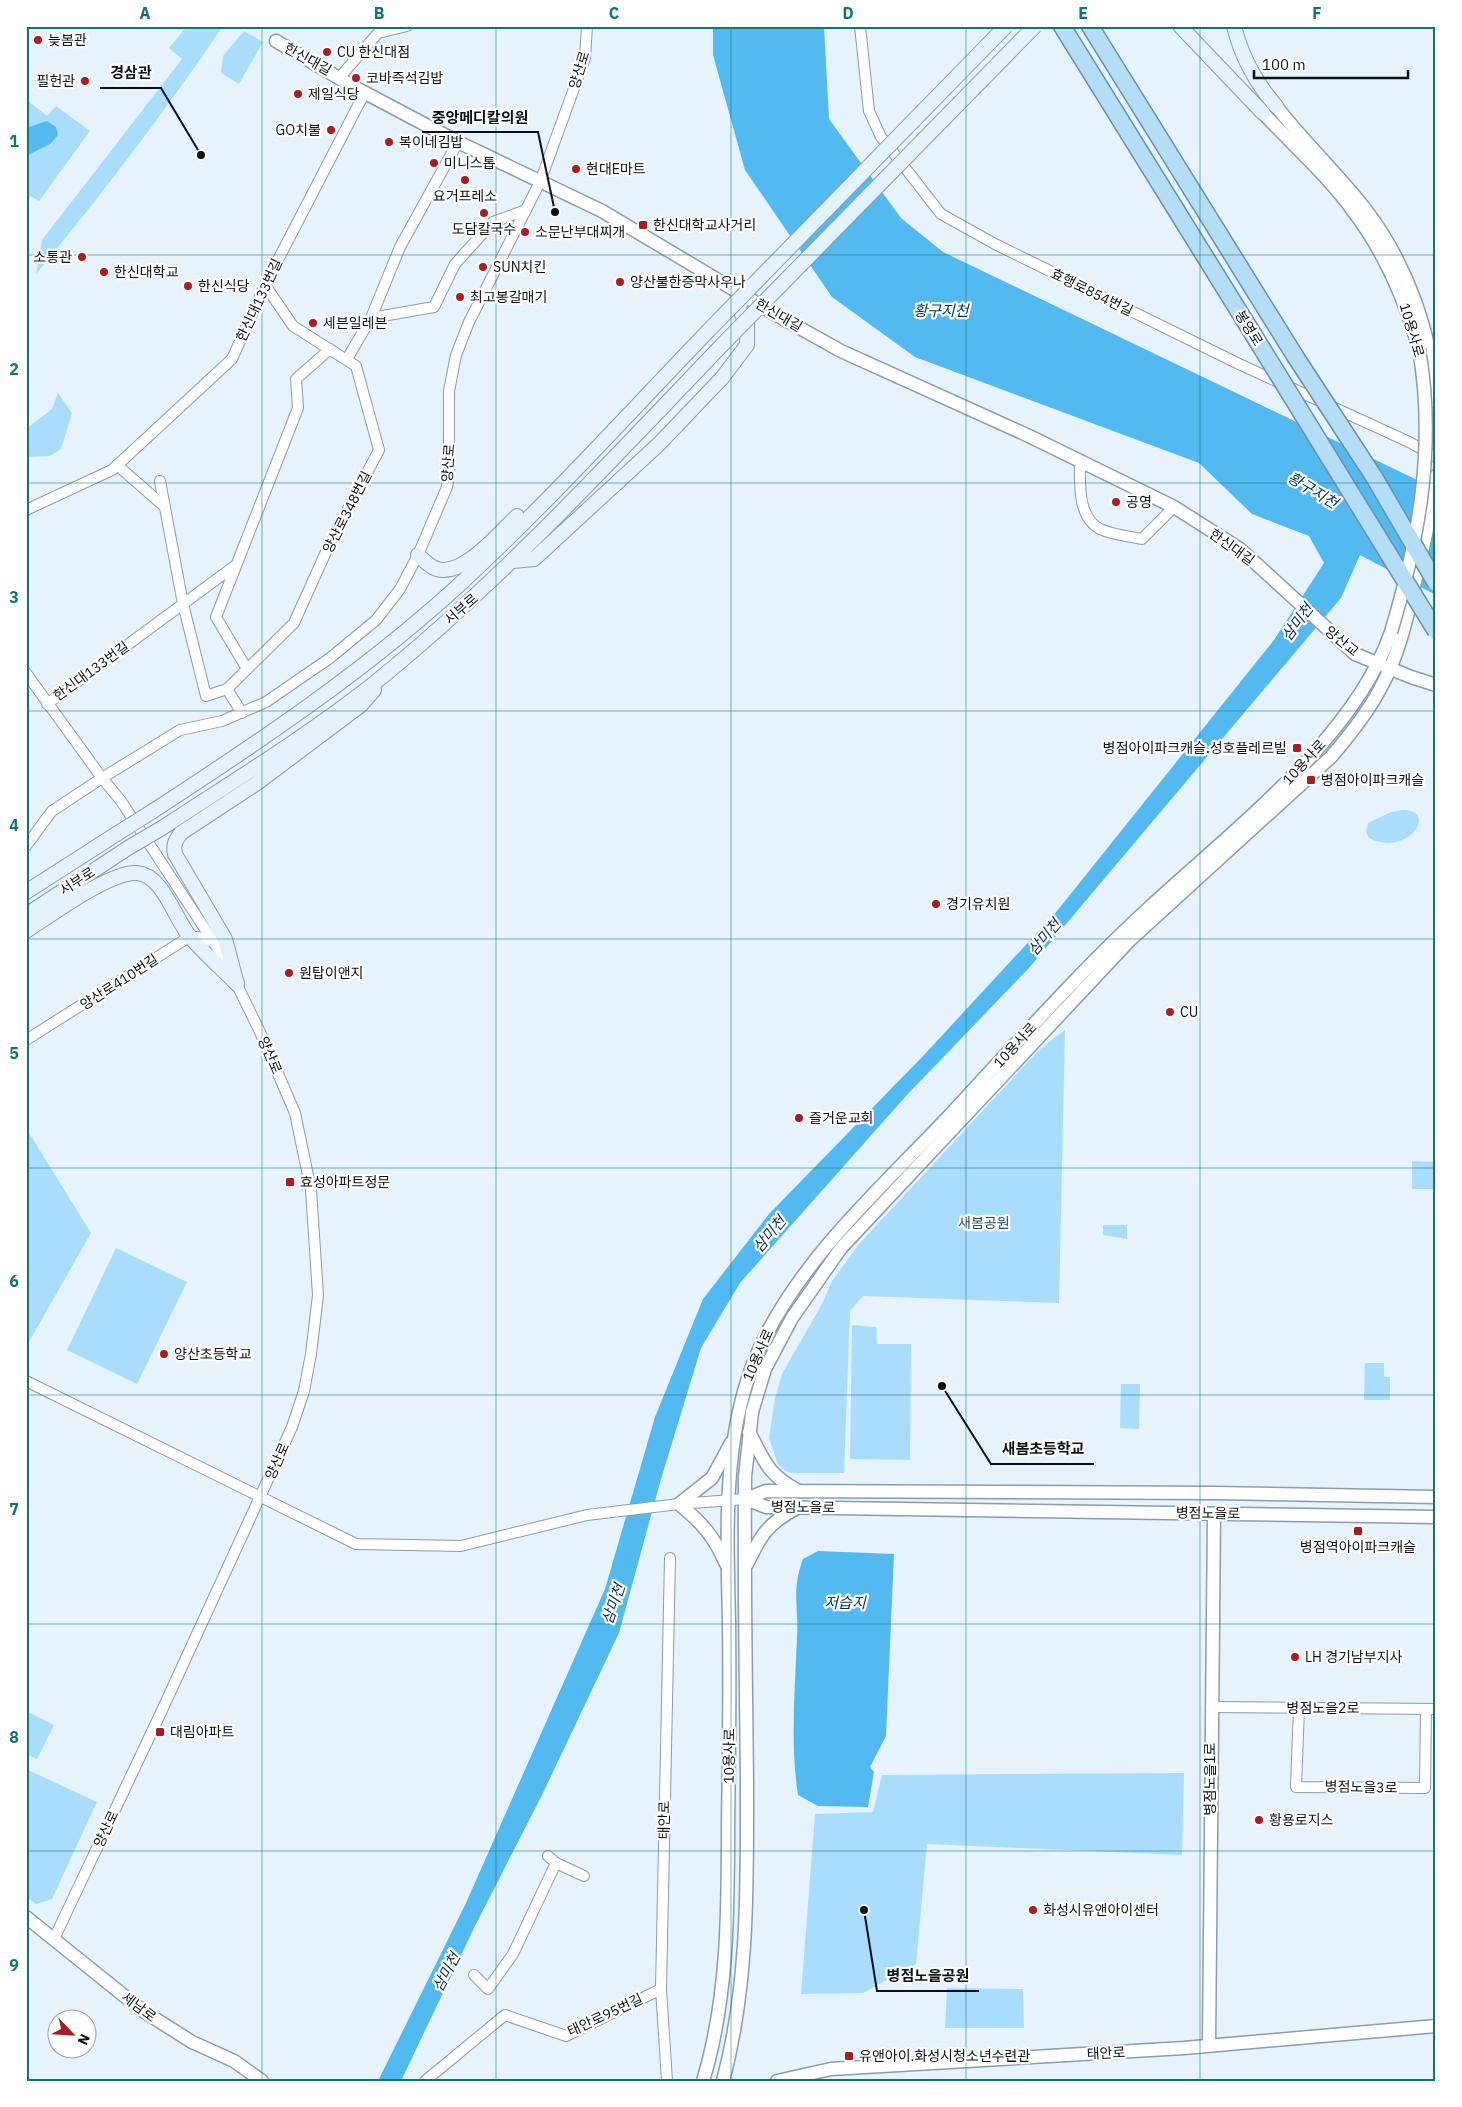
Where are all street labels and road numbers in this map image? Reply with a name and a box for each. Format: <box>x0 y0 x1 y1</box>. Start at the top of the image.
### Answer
street label: 한신대길 <box>281 39 335 79</box>
street label: 양산로 <box>565 49 593 91</box>
street label: 한신대133번길 <box>232 256 286 344</box>
street label: 효행로854번길 <box>1048 264 1136 320</box>
street label: 한신대길 <box>752 294 806 336</box>
street label: 10용사로 <box>1396 301 1428 359</box>
street label: 봉영로 <box>1231 307 1267 349</box>
street label: 양산로 <box>438 443 458 483</box>
street label: 양산로348번길 <box>319 468 375 556</box>
street label: 한신대길 <box>1206 525 1258 569</box>
street label: 서부로 <box>441 589 482 628</box>
street label: 양산교 <box>1321 622 1363 660</box>
street label: 한신대133번길 <box>49 637 133 705</box>
street label: 10용사로 <box>1279 736 1330 788</box>
street label: 서부로 <box>56 863 98 899</box>
street label: 양산로410번길 <box>77 950 161 1014</box>
street label: 10용사로 <box>990 1019 1041 1071</box>
street label: 양산로 <box>254 1034 286 1076</box>
street label: 10용사로 <box>739 1326 778 1384</box>
street label: 양산로 <box>261 1440 293 1482</box>
street label: 병점노을로 <box>771 1497 835 1517</box>
street label: 병점노을로 <box>1176 1503 1240 1523</box>
street label: 병점노을2로 <box>1287 1699 1360 1717</box>
street label: 10용사로 <box>720 1728 738 1784</box>
street label: 병점노을1로 <box>1201 1742 1219 1815</box>
street label: 병점노을3로 <box>1324 1777 1398 1797</box>
street label: 태안로 <box>655 1800 673 1839</box>
street label: 양산로 <box>90 1808 122 1850</box>
street label: 세남로 <box>118 1988 160 2026</box>
street label: 태안로95번길 <box>564 1990 646 2040</box>
street label: 태안로 <box>1086 2043 1126 2063</box>

